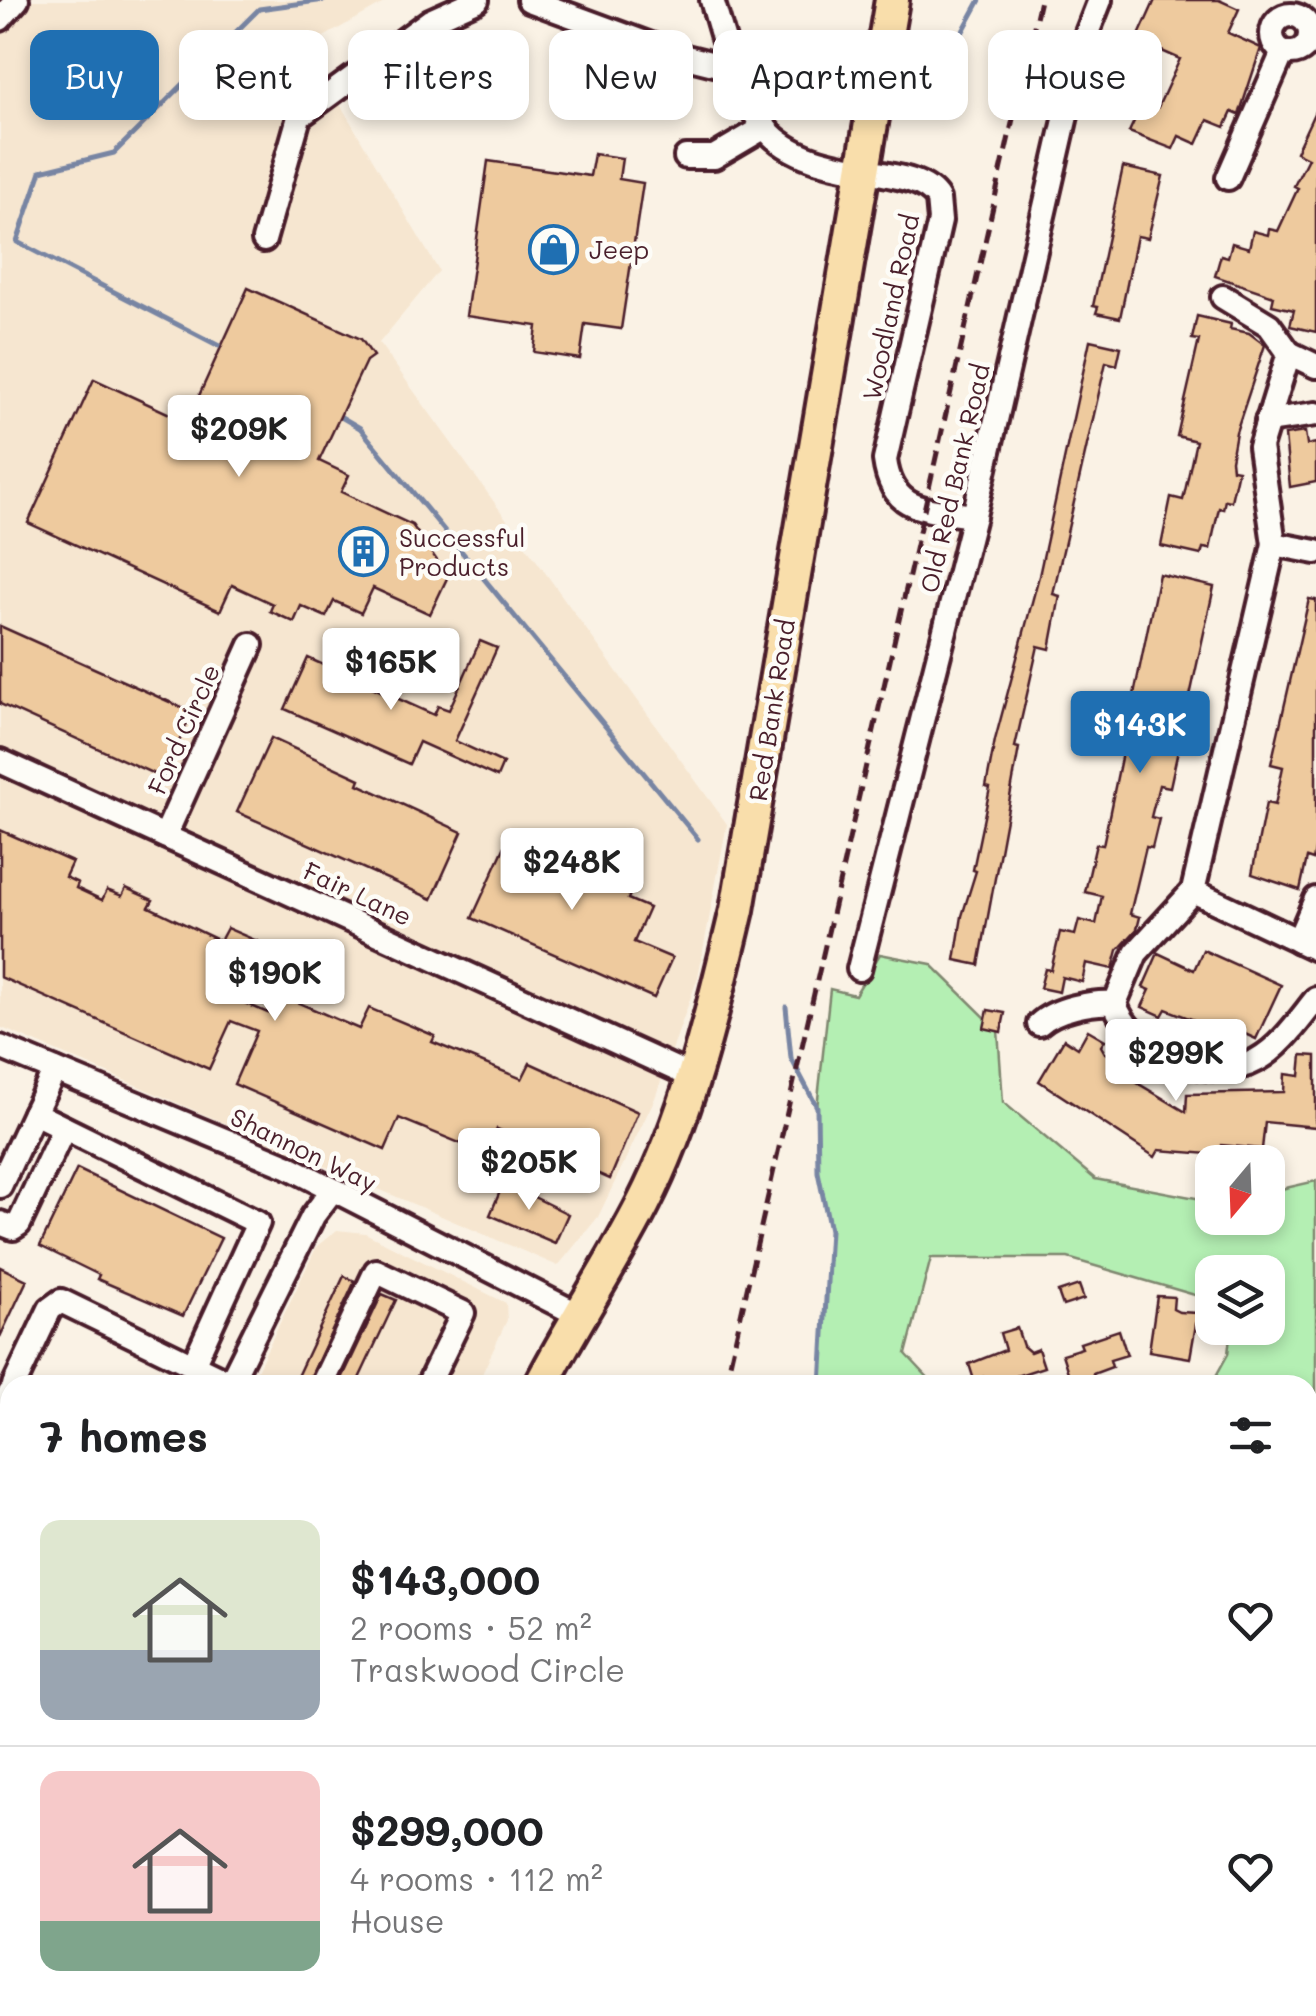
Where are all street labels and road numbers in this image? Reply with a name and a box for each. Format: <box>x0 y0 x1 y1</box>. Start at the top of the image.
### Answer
street label: Woodland Road <box>855 211 925 403</box>
street label: Old Red Bank Road <box>912 361 996 595</box>
street label: Red Bank Road <box>741 617 801 803</box>
street label: Ford Circle <box>140 659 226 799</box>
street label: Fair Lane <box>299 854 417 932</box>
street label: Shannon Way <box>225 1100 382 1199</box>

